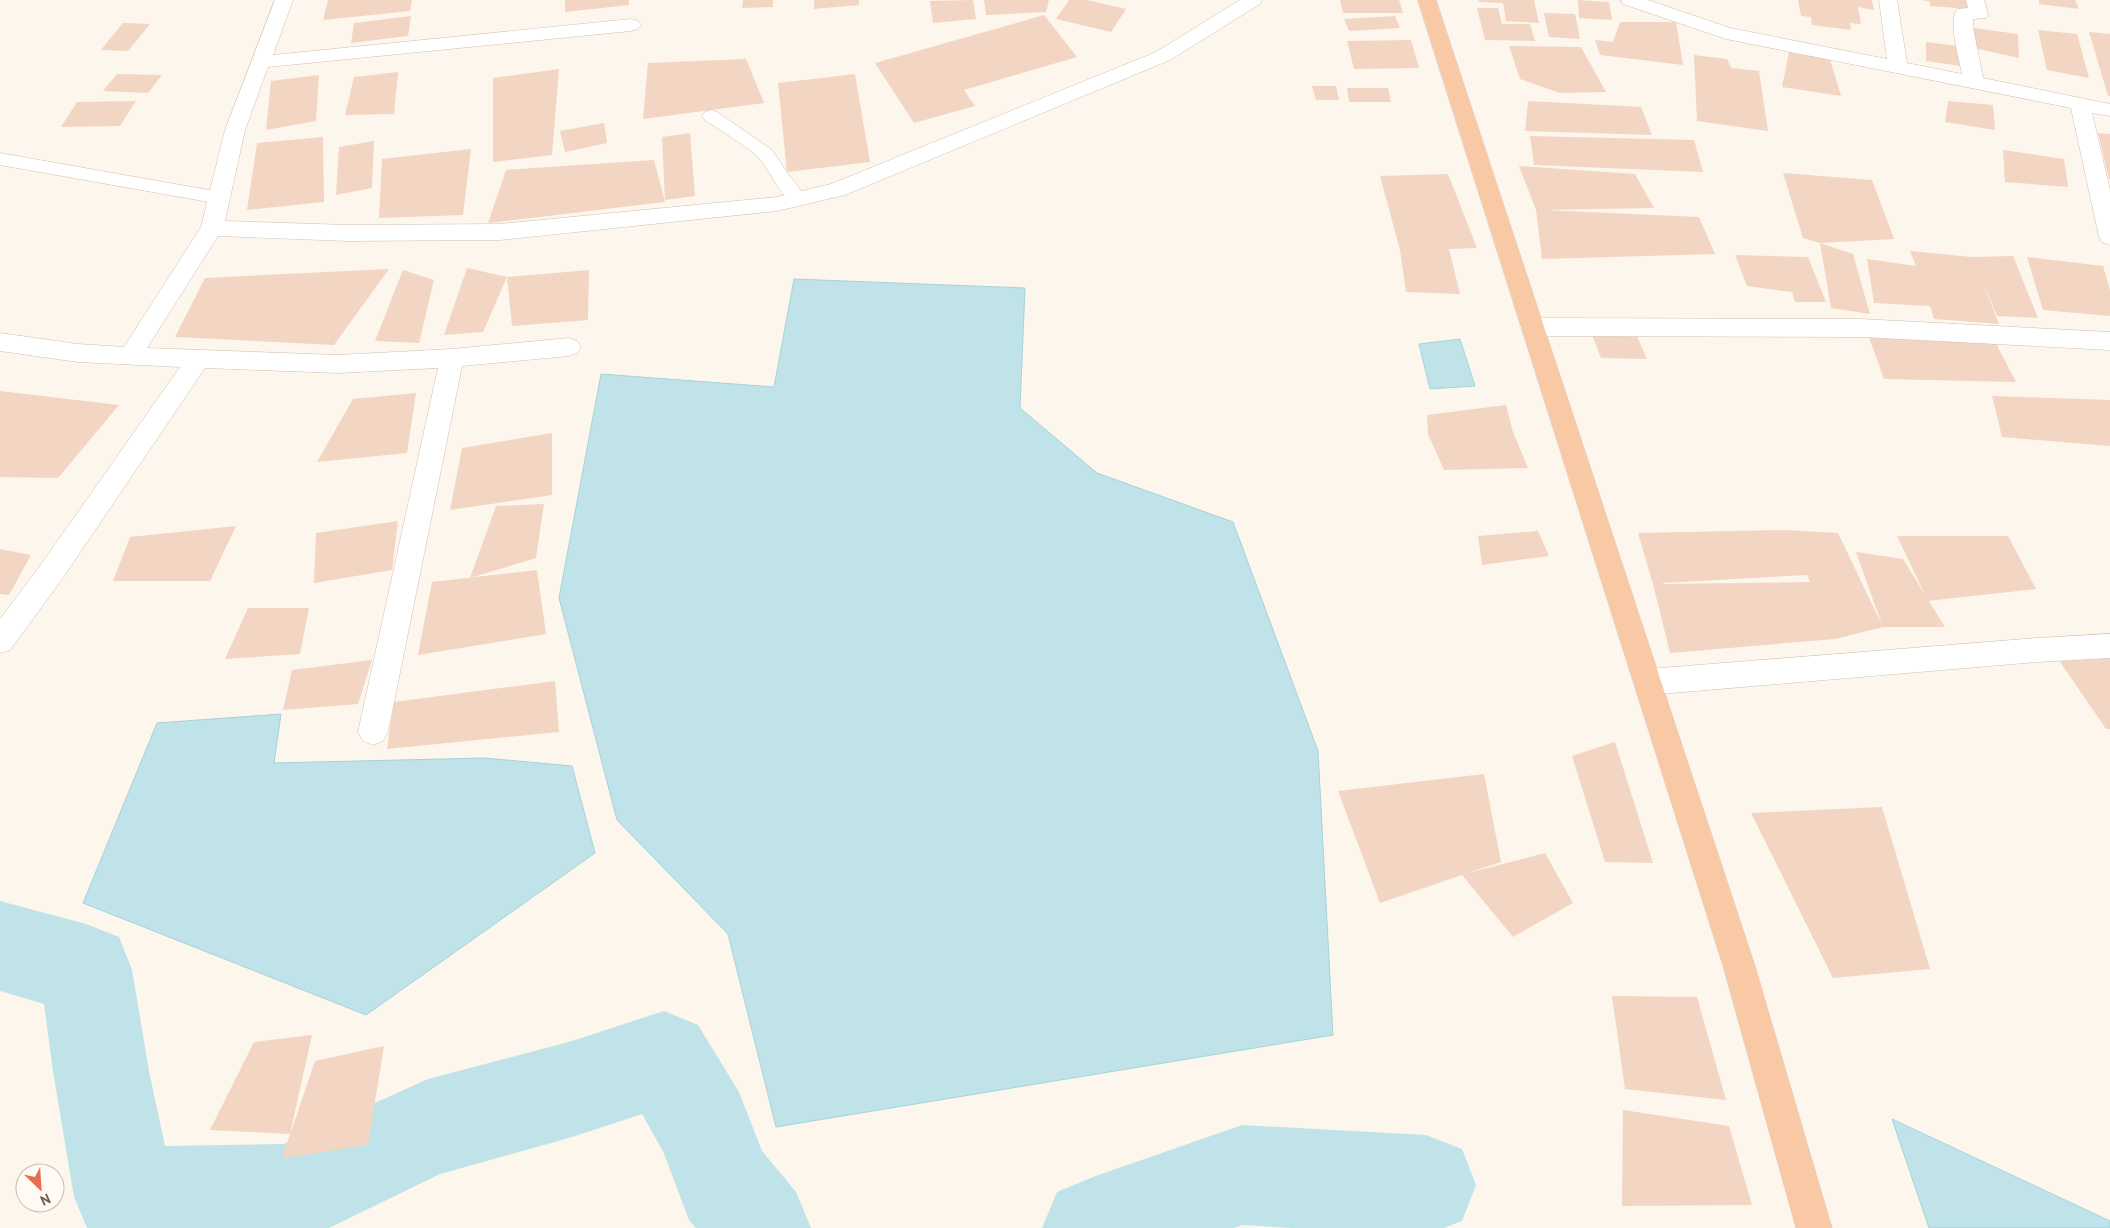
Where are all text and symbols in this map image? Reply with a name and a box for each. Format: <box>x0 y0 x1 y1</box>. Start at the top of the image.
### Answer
north arrow <box>15 1163 65 1213</box>
text: N <box>38 1190 53 1210</box>

